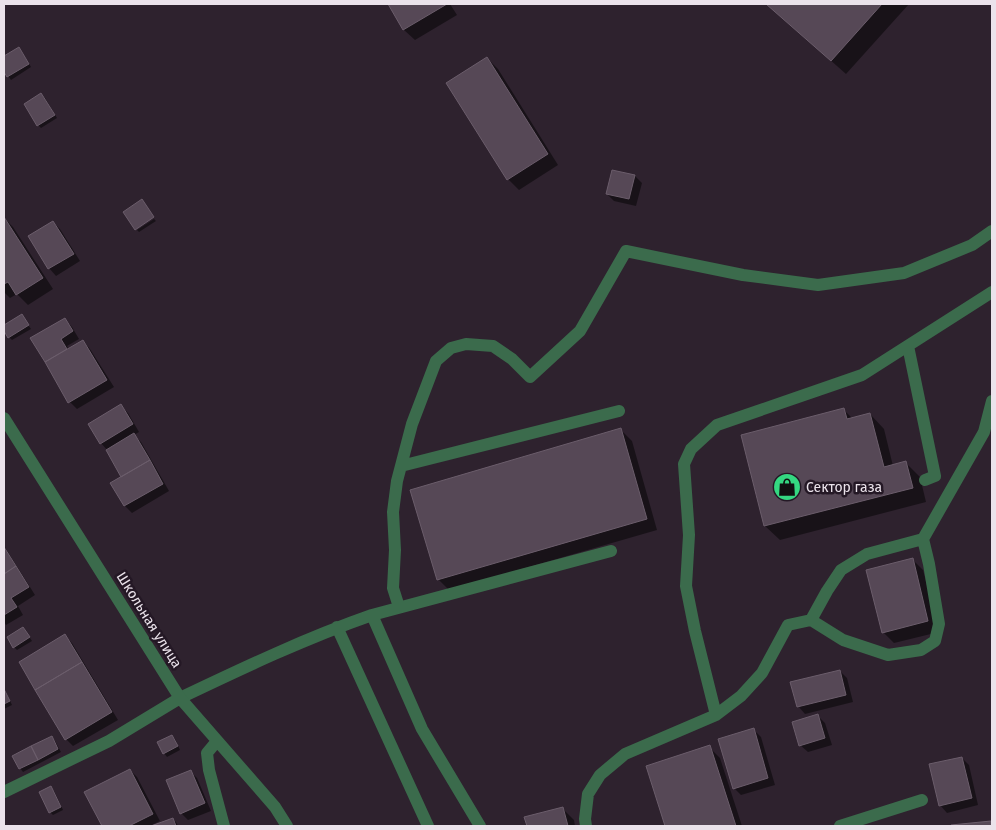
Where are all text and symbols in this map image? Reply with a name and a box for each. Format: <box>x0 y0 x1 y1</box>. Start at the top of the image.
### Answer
shop icon: Сектор газа <box>772 472 802 502</box>
place label: Сектор газа <box>806 479 882 496</box>
street label: Школьная улица <box>113 569 185 671</box>

